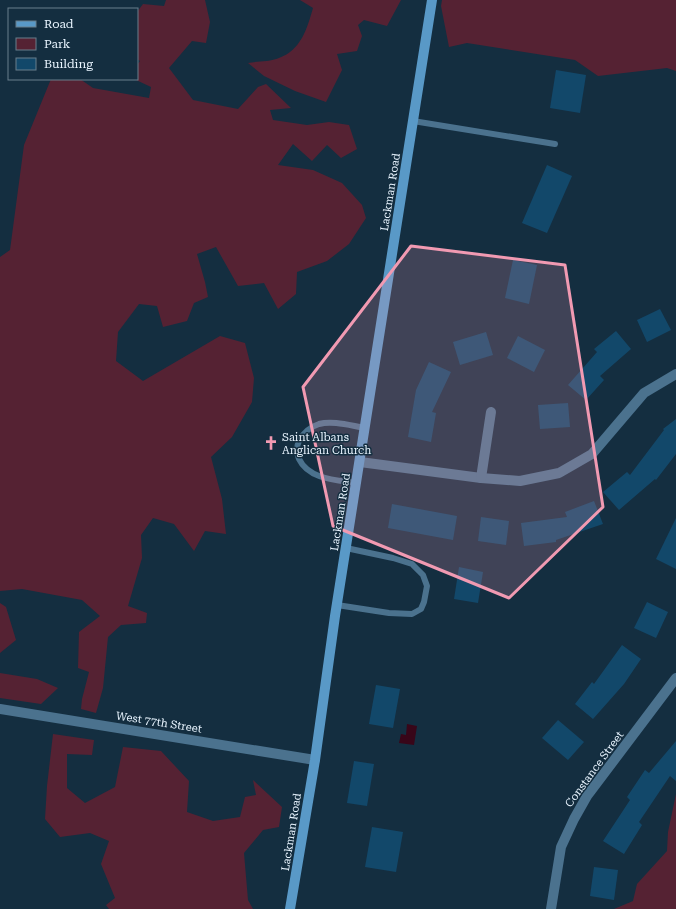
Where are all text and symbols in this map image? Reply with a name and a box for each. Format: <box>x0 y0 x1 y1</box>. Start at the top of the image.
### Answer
legend <box>8 8 138 80</box>
text: Road <box>44 17 74 31</box>
text: Park <box>44 37 71 51</box>
text: Building <box>44 57 93 71</box>
street label: Lackman Road <box>378 152 403 232</box>
place label: Saint Albans Anglican Church <box>282 431 371 457</box>
church icon: Saint Albans Anglican Church <box>263 435 279 451</box>
street label: Lackman Road <box>328 472 353 552</box>
street label: West 77th Street <box>115 709 203 736</box>
street label: Constance Street <box>563 729 626 810</box>
street label: Lackman Road <box>279 792 304 872</box>

